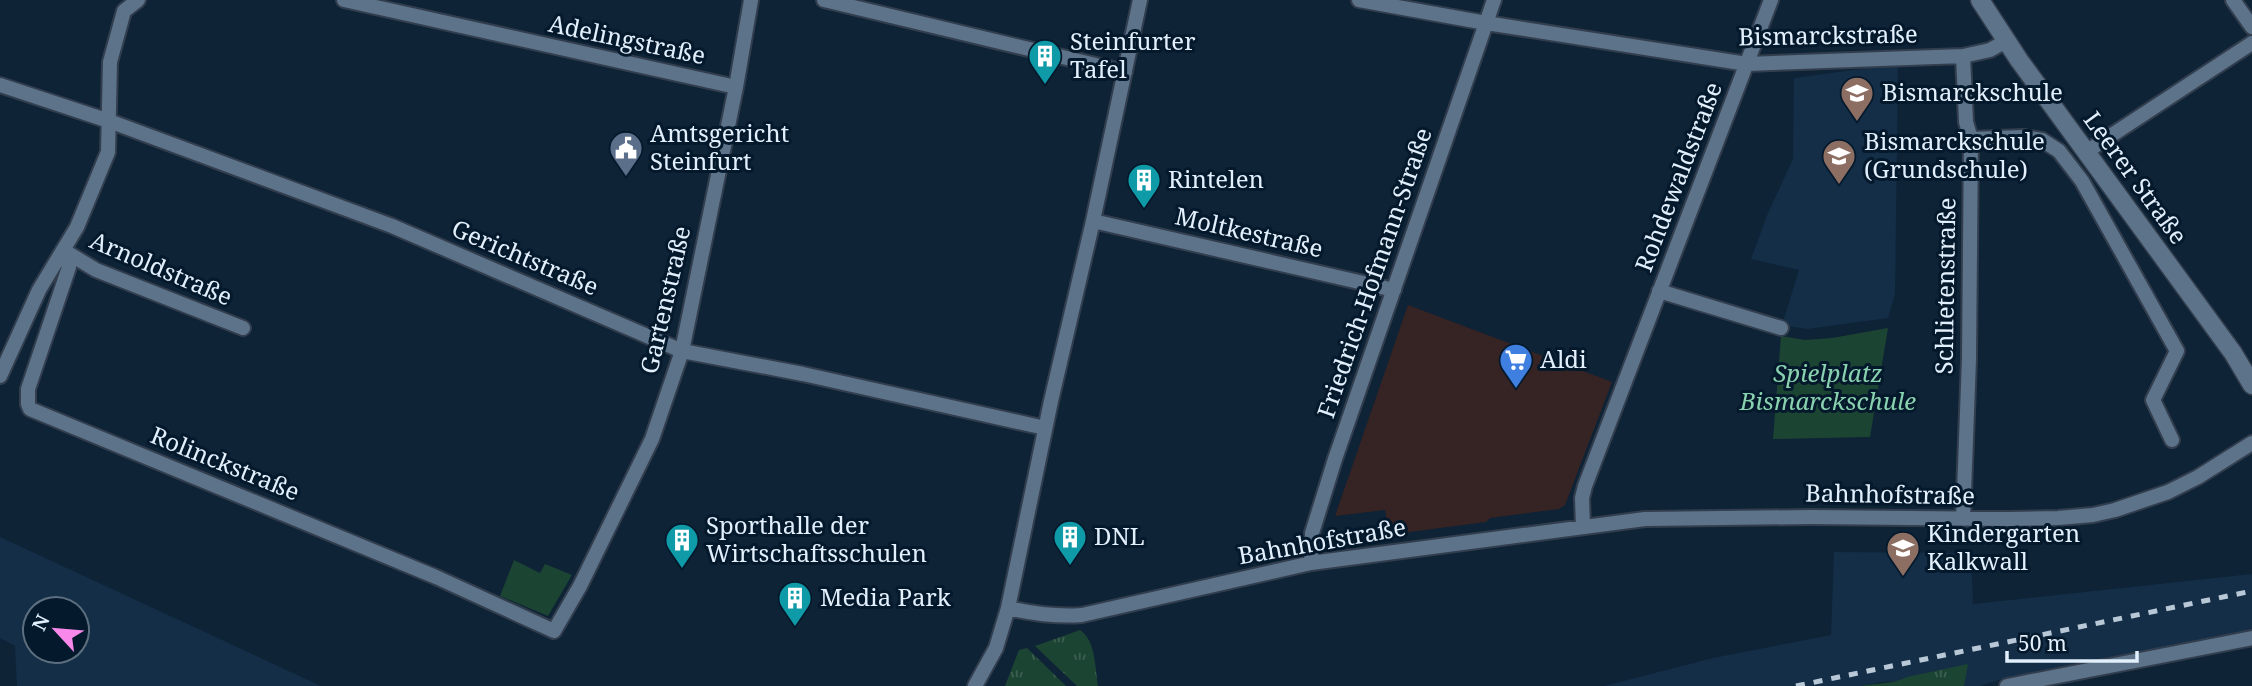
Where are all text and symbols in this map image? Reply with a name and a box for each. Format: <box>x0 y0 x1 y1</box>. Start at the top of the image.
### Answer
street label: Adelingstraße <box>546 6 709 71</box>
street label: Bismarckstraße <box>1738 16 1918 53</box>
place label: Steinfurter Tafel <box>1070 24 1196 85</box>
building icon: Steinfurter Tafel <box>1026 37 1064 86</box>
school or university icon: Bismarckschule <box>1838 74 1876 123</box>
place label: Bismarckschule <box>1882 75 2063 108</box>
street label: Rohdewaldstraße <box>1626 77 1729 276</box>
street label: Leerer Straße <box>2077 104 2196 250</box>
place label: Amtsgericht Steinfurt <box>650 116 789 177</box>
street label: Friedrich-Hofmann-Straße <box>1308 123 1439 422</box>
place label: Bismarckschule (Grundschule) <box>1864 124 2045 185</box>
public building icon: Amtsgericht Steinfurt <box>607 129 645 178</box>
school or university icon: Bismarckschule (Grundschule) <box>1820 137 1858 186</box>
building icon: Rintelen <box>1125 161 1163 210</box>
place label: Rintelen <box>1168 162 1264 195</box>
street label: Schlietenstraße <box>1926 197 1963 375</box>
street label: Moltkestraße <box>1172 199 1326 265</box>
street label: Gerichtstraße <box>447 211 604 302</box>
street label: Arnoldstraße <box>85 223 238 312</box>
street label: Gartenstraße <box>632 223 698 377</box>
supermarket icon: Aldi <box>1497 341 1535 390</box>
place label: Aldi <box>1540 342 1587 375</box>
park label: Spielplatz Bismarckschule <box>1739 356 1916 417</box>
street label: Rolinckstraße <box>146 418 305 508</box>
street label: Bahnhofstraße <box>1805 476 1975 511</box>
place label: Sporthalle der Wirtschaftsschulen <box>706 508 927 569</box>
street label: Bahnhofstraße <box>1235 510 1408 572</box>
place label: Kindergarten Kalkwall <box>1927 516 2080 577</box>
building icon: DNL <box>1051 518 1089 567</box>
place label: DNL <box>1094 519 1145 552</box>
building icon: Sporthalle der Wirtschaftsschulen <box>663 521 701 570</box>
school or university icon: Kindergarten Kalkwall <box>1884 529 1922 578</box>
building icon: Media Park <box>776 579 814 628</box>
place label: Media Park <box>820 580 952 613</box>
north arrow <box>21 595 91 665</box>
text: N <box>26 610 56 635</box>
scale bar <box>2007 620 2136 664</box>
text: 50 m <box>2018 629 2067 657</box>

